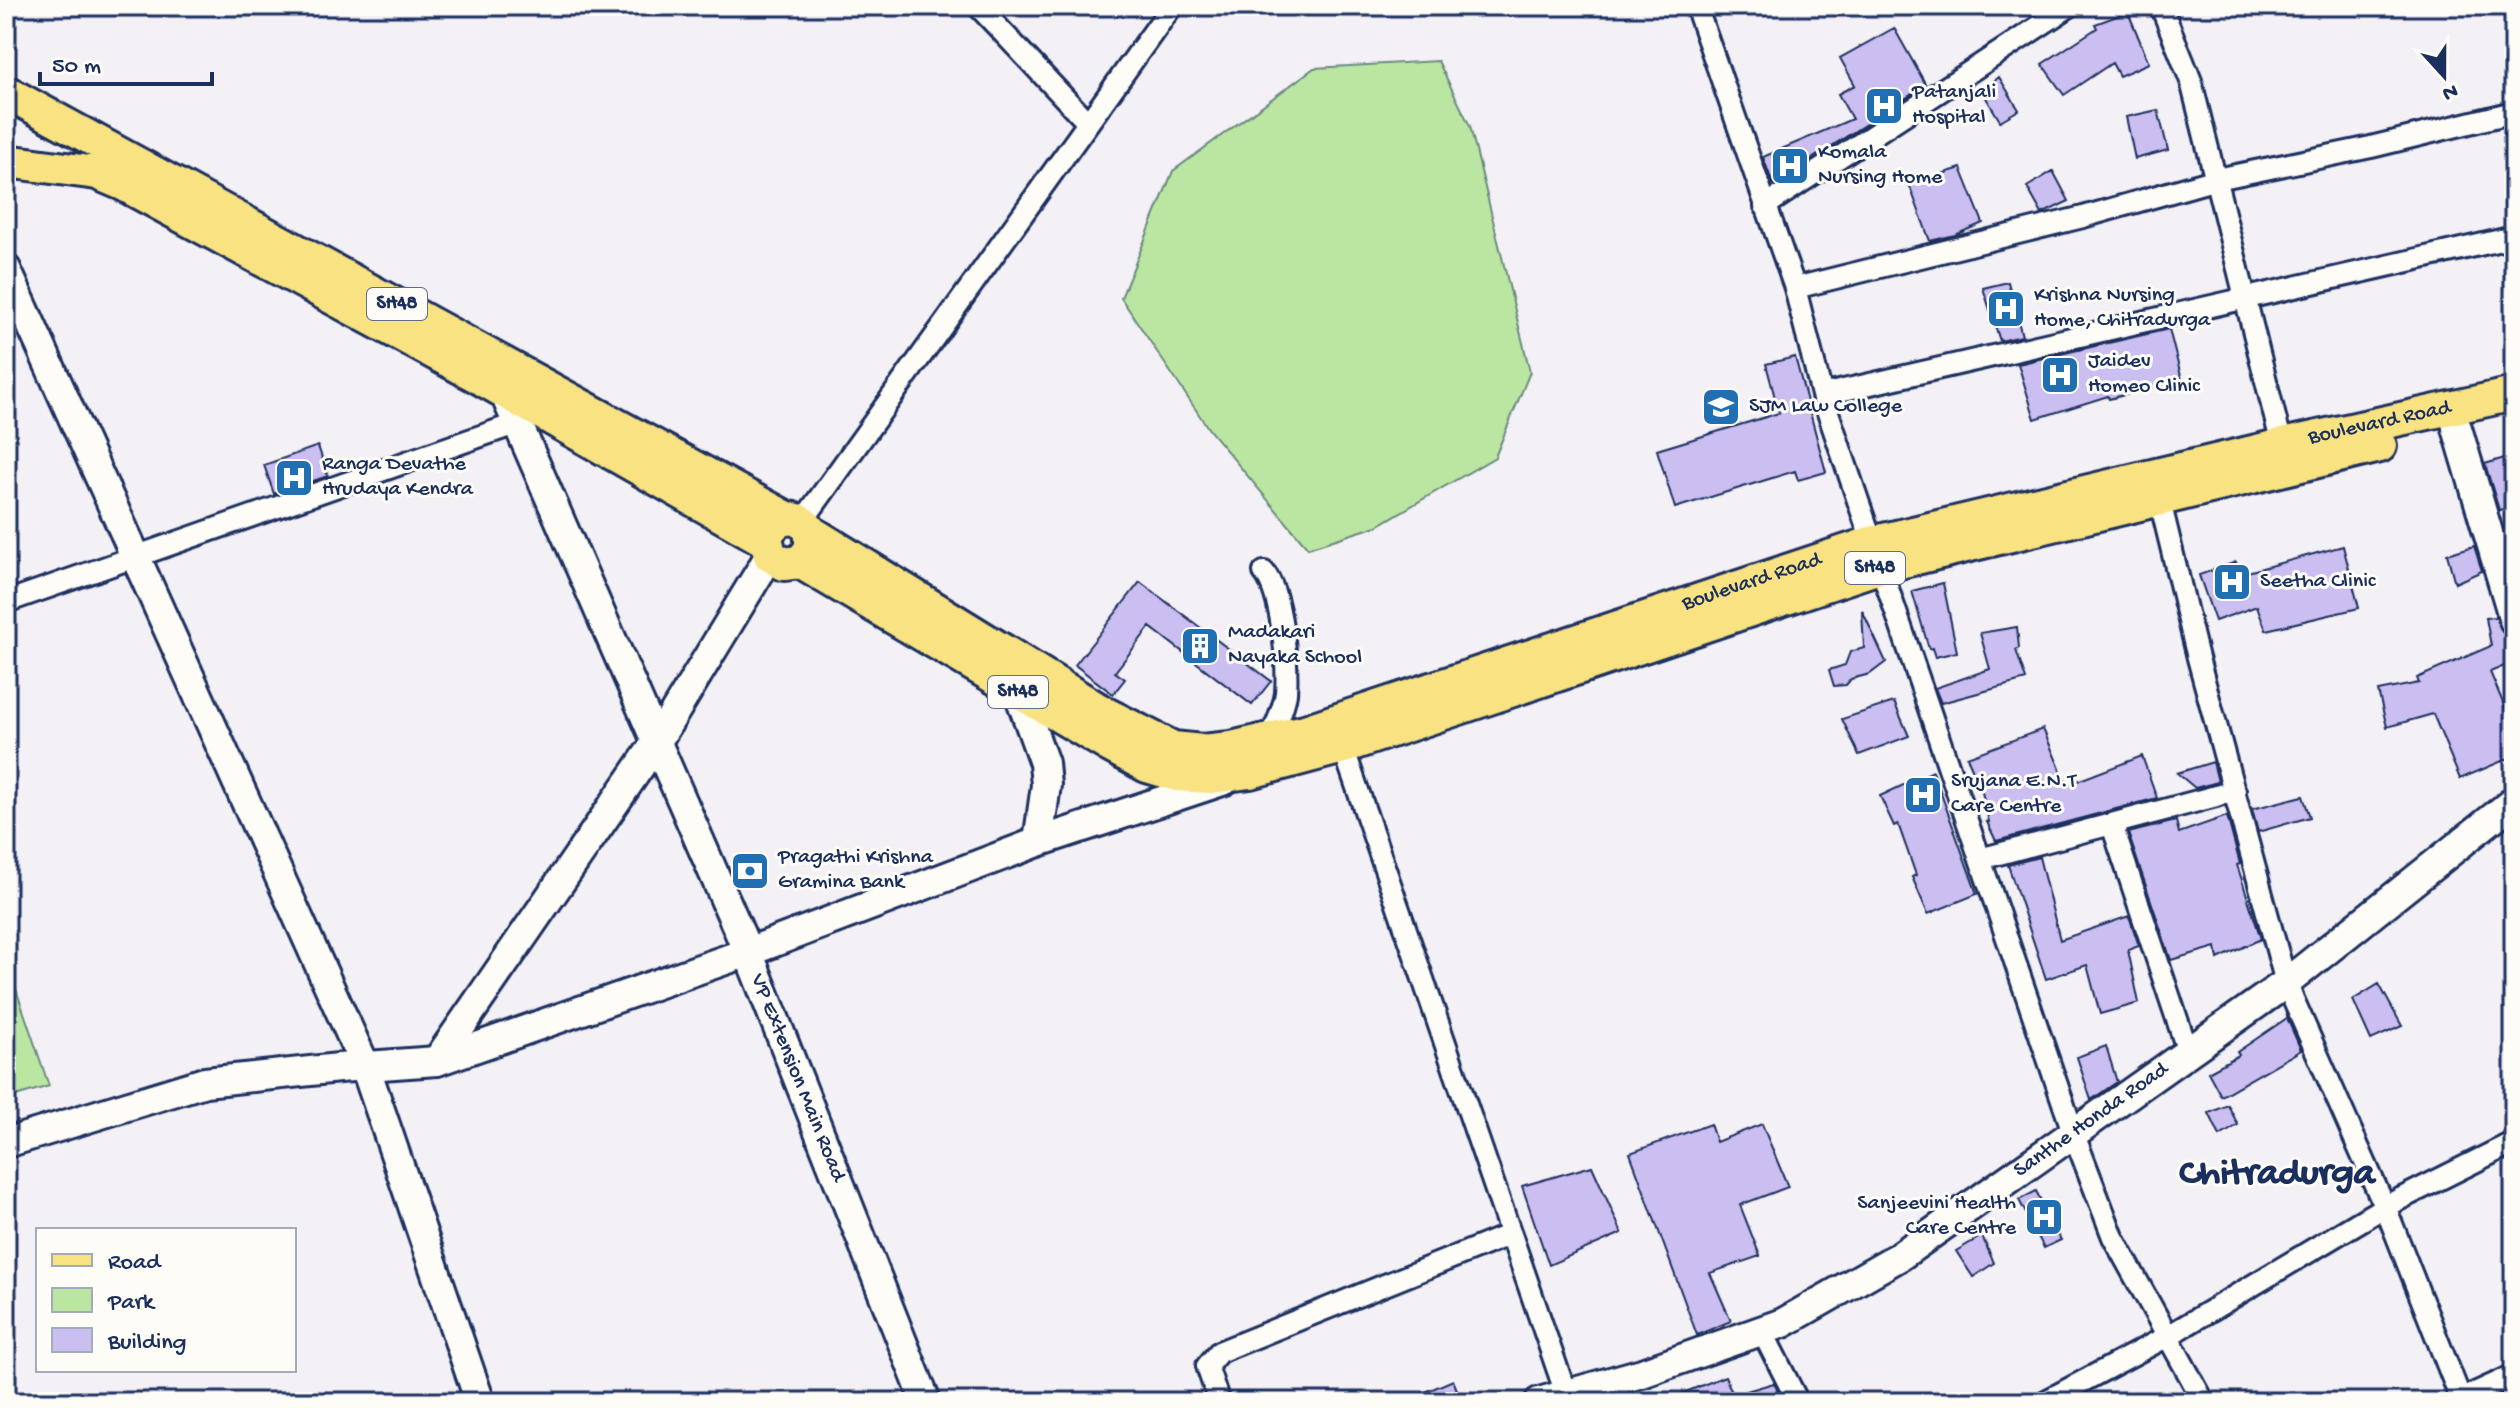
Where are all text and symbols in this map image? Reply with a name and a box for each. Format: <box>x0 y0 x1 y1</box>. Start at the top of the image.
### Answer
scale bar <box>40 36 212 86</box>
north arrow <box>2404 36 2484 116</box>
text: 50 m <box>52 53 101 82</box>
text: N <box>2438 76 2461 106</box>
place label: Patanjali Hospital <box>1911 80 1996 131</box>
hospital icon: Patanjali Hospital <box>1863 85 1905 127</box>
place label: Komala Nursing Home <box>1818 140 1943 191</box>
hospital icon: Komala Nursing Home <box>1769 145 1811 187</box>
place label: Krishna Nursing Home, Chitradurga <box>2034 283 2211 334</box>
road number: SH48 <box>367 288 427 320</box>
hospital icon: Krishna Nursing Home, Chitradurga <box>1985 288 2027 330</box>
place label: Jaidev Homeo Clinic <box>2088 349 2201 400</box>
hospital icon: Jaidev Homeo Clinic <box>2039 354 2081 396</box>
school or university icon: SJM Law College <box>1700 386 1742 428</box>
place label: SJM Law College <box>1749 394 1903 420</box>
street label: Boulevard Road <box>2305 395 2455 452</box>
place label: Ranga Devathe Hrudaya Kendra <box>322 452 474 503</box>
hospital icon: Ranga Devathe Hrudaya Kendra <box>273 457 315 499</box>
street label: Boulevard Road <box>1678 547 1827 618</box>
road number: SH48 <box>1845 552 1905 584</box>
hospital icon: Seetha Clinic <box>2211 561 2253 603</box>
place label: Seetha Clinic <box>2260 569 2377 595</box>
place label: Madakari Nayaka School <box>1228 620 1362 671</box>
building icon: Madakari Nayaka School <box>1179 625 1221 667</box>
road number: SH48 <box>988 676 1048 708</box>
place label: Srujana E.N.T Care Centre <box>1951 769 2078 820</box>
hospital icon: Srujana E.N.T Care Centre <box>1902 774 1944 816</box>
place label: Pragathi Krishna Gramina Bank <box>777 845 934 896</box>
bank icon: Pragathi Krishna Gramina Bank <box>729 850 771 892</box>
street label: VP Extension Main Road <box>743 969 851 1188</box>
street label: Santhe Honda Road <box>2009 1056 2175 1184</box>
district label: Chitradurga <box>2179 1153 2377 1197</box>
place label: Sanjeevini Health Care Centre <box>1857 1191 2017 1242</box>
hospital icon: Sanjeevini Health Care Centre <box>2023 1196 2065 1238</box>
legend <box>36 1228 296 1372</box>
text: Road <box>108 1249 162 1278</box>
text: Park <box>107 1289 156 1318</box>
text: Building <box>107 1329 186 1358</box>

